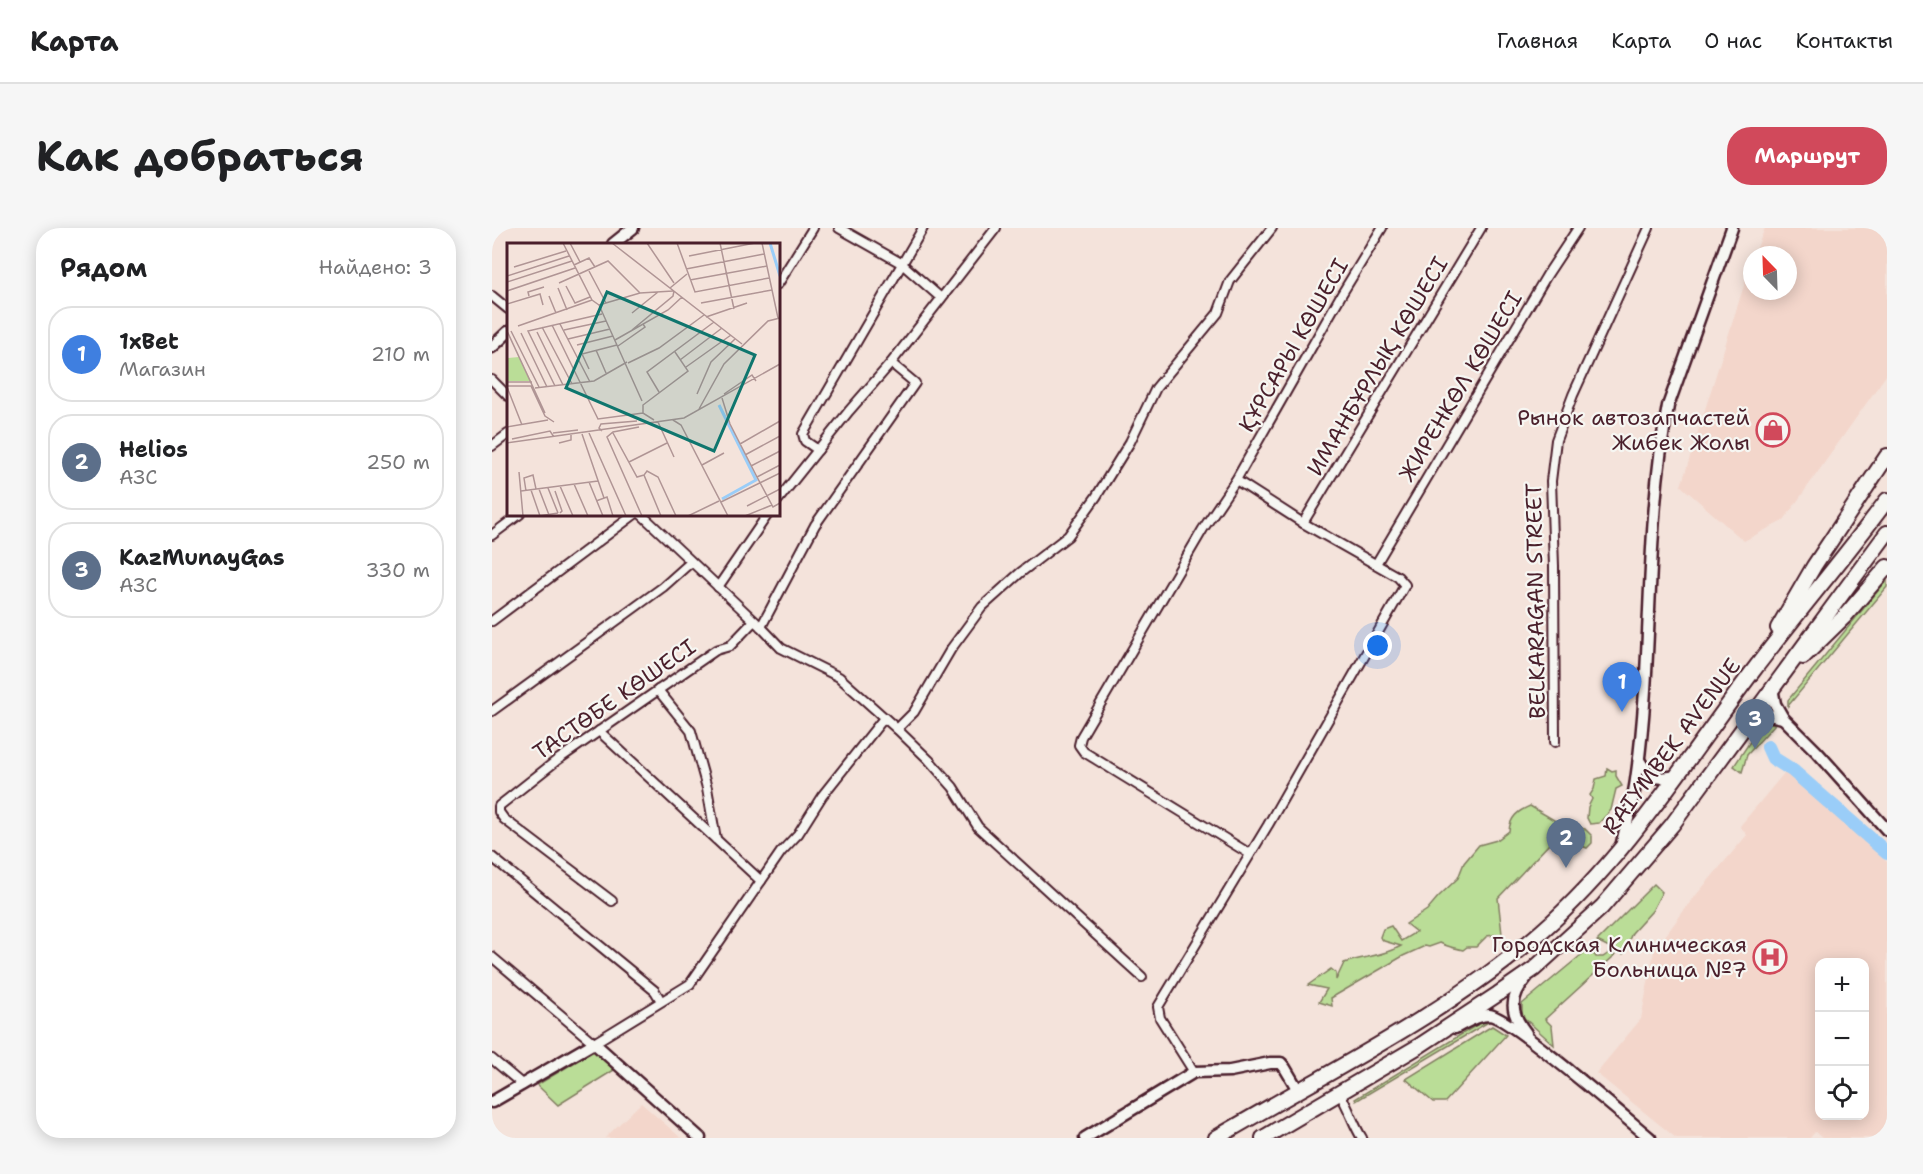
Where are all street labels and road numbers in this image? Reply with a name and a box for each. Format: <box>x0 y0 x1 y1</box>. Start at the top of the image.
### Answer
street label: ИМАНБҰРЛЫҚ КӨШЕСІ <box>1300 251 1454 481</box>
street label: ҚҰРСАРЫ КӨШЕСІ <box>1232 253 1355 437</box>
street label: ЖИРЕНКӨЛ КӨШЕСІ <box>1392 286 1529 487</box>
street label: BELKARAGAN STREET <box>1519 482 1552 719</box>
street label: ТАСТӨБЕ КӨШЕСІ <box>527 632 701 766</box>
street label: RAIYMBEK AVENUE <box>1596 652 1747 840</box>

